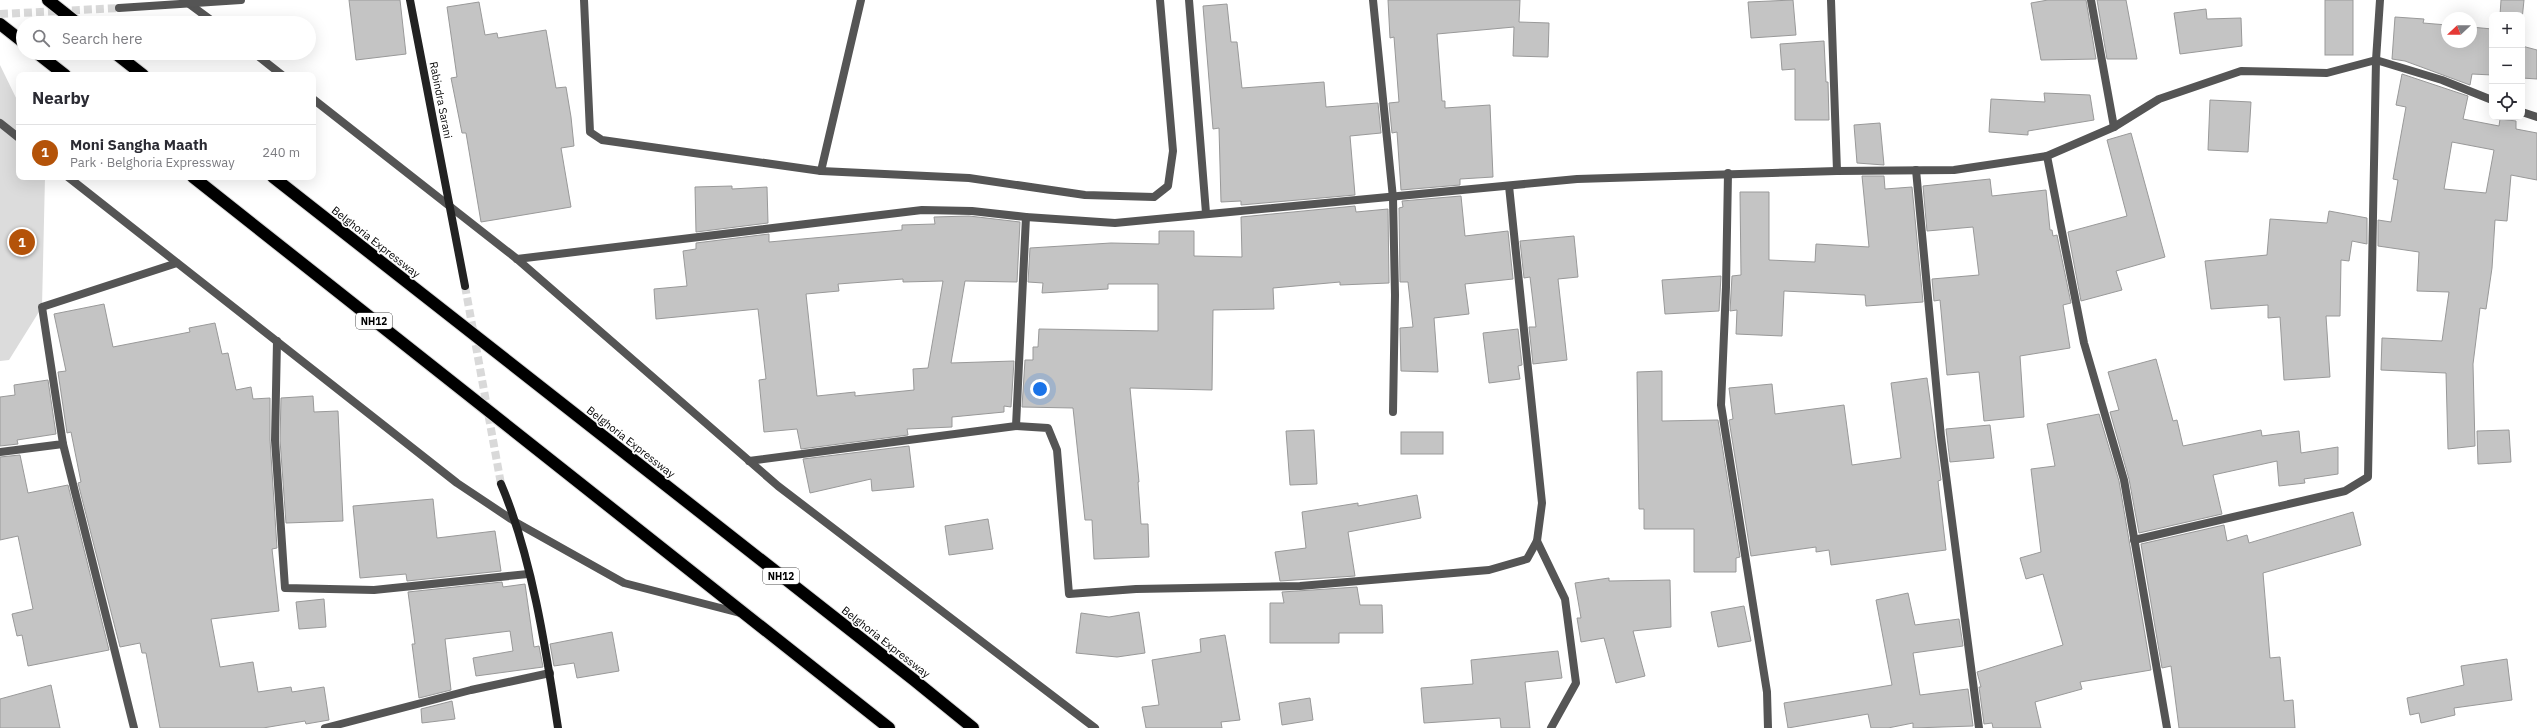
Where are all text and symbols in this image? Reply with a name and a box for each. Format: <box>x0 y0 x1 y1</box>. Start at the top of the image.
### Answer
north arrow <box>2441 12 2477 48</box>
map controls <box>2489 12 2525 120</box>
button: + <box>2489 12 2525 48</box>
search box <box>16 16 316 60</box>
icon: search <box>30 27 52 49</box>
text: Search here <box>62 29 142 48</box>
button: − <box>2489 48 2525 84</box>
street label: Rabindra Sarani <box>427 60 455 140</box>
button: locate <box>2489 84 2525 120</box>
text: Nearby <box>32 87 90 109</box>
text: Moni Sangha Maath <box>70 135 208 154</box>
text: 1 <box>41 144 49 161</box>
text: 240 m <box>262 144 300 161</box>
text: Park · Belghoria Expressway <box>70 154 235 171</box>
street label: Belghoria Expressway <box>329 203 423 281</box>
pin: 1 <box>9 227 35 257</box>
road number: NH12 <box>356 313 392 329</box>
your location <box>1030 379 1050 399</box>
street label: Belghoria Expressway <box>584 403 678 481</box>
road number: NH12 <box>763 568 799 584</box>
street label: Belghoria Expressway <box>839 603 933 681</box>

